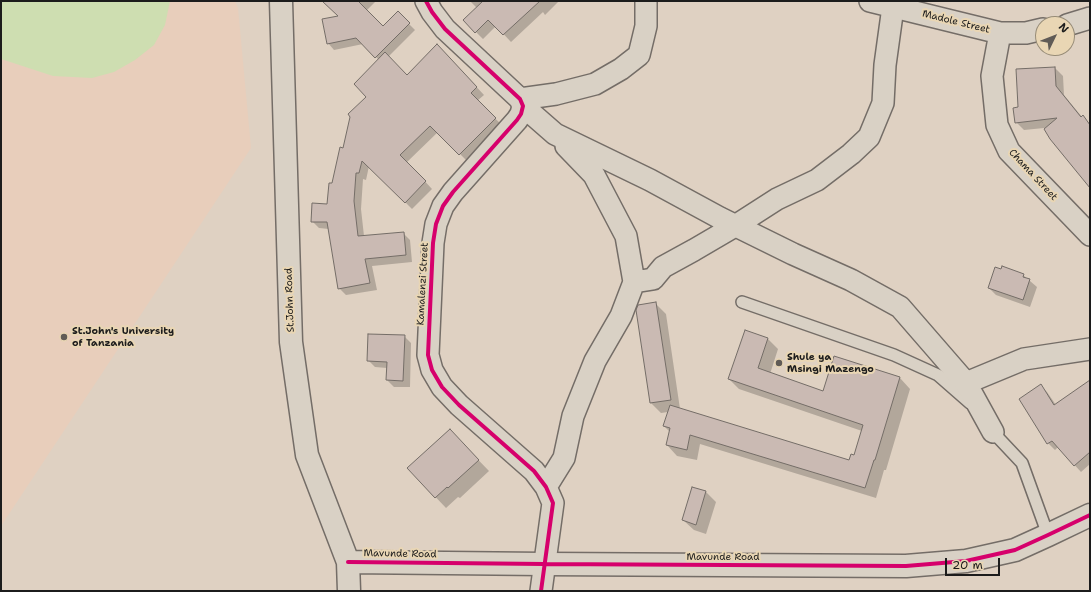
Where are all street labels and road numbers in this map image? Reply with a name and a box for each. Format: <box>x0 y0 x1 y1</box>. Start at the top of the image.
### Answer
street label: Madole Street <box>921 8 991 36</box>
street label: Chama Street <box>1006 147 1060 203</box>
street label: Kamalenzi Street <box>415 242 431 326</box>
street label: St.John Road <box>283 268 297 332</box>
street label: Mavunde Road <box>363 547 437 561</box>
street label: Mavunde Road <box>686 551 760 563</box>

